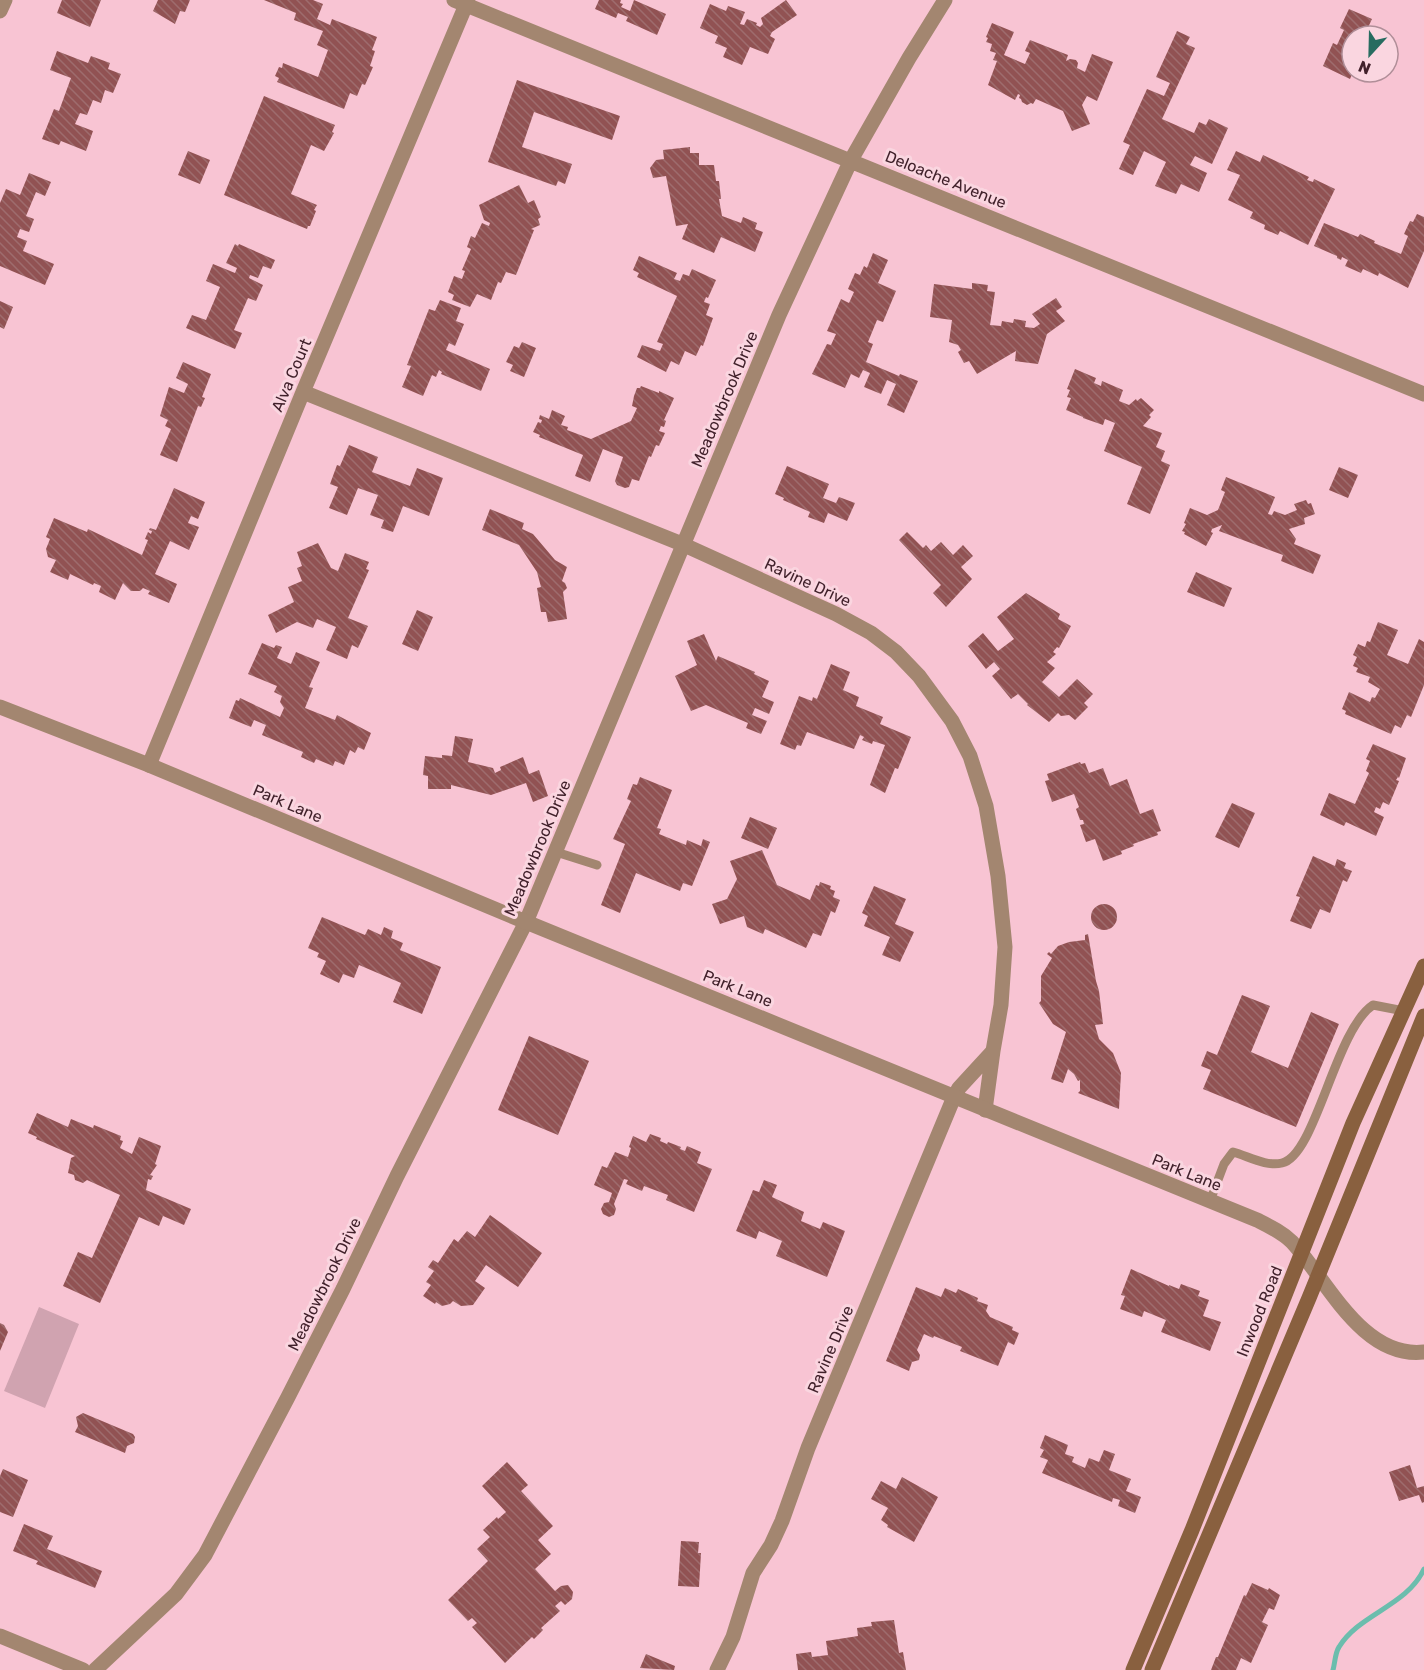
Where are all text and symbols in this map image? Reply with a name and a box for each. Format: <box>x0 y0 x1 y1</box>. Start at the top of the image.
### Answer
north arrow <box>1340 24 1400 84</box>
text: N <box>1356 56 1373 78</box>
street label: Deloache Avenue <box>882 146 1009 212</box>
street label: Meadowbrook Drive <box>687 328 762 470</box>
street label: Alva Court <box>268 336 315 415</box>
street label: Ravine Drive <box>762 554 854 611</box>
street label: Meadowbrook Drive <box>500 777 575 919</box>
street label: Park Lane <box>250 780 325 827</box>
street label: Park Lane <box>700 966 776 1011</box>
street label: Park Lane <box>1149 1150 1225 1195</box>
street label: Meadowbrook Drive <box>284 1214 365 1354</box>
street label: Inwood Road <box>1233 1263 1286 1359</box>
street label: Ravine Drive <box>804 1303 857 1396</box>

